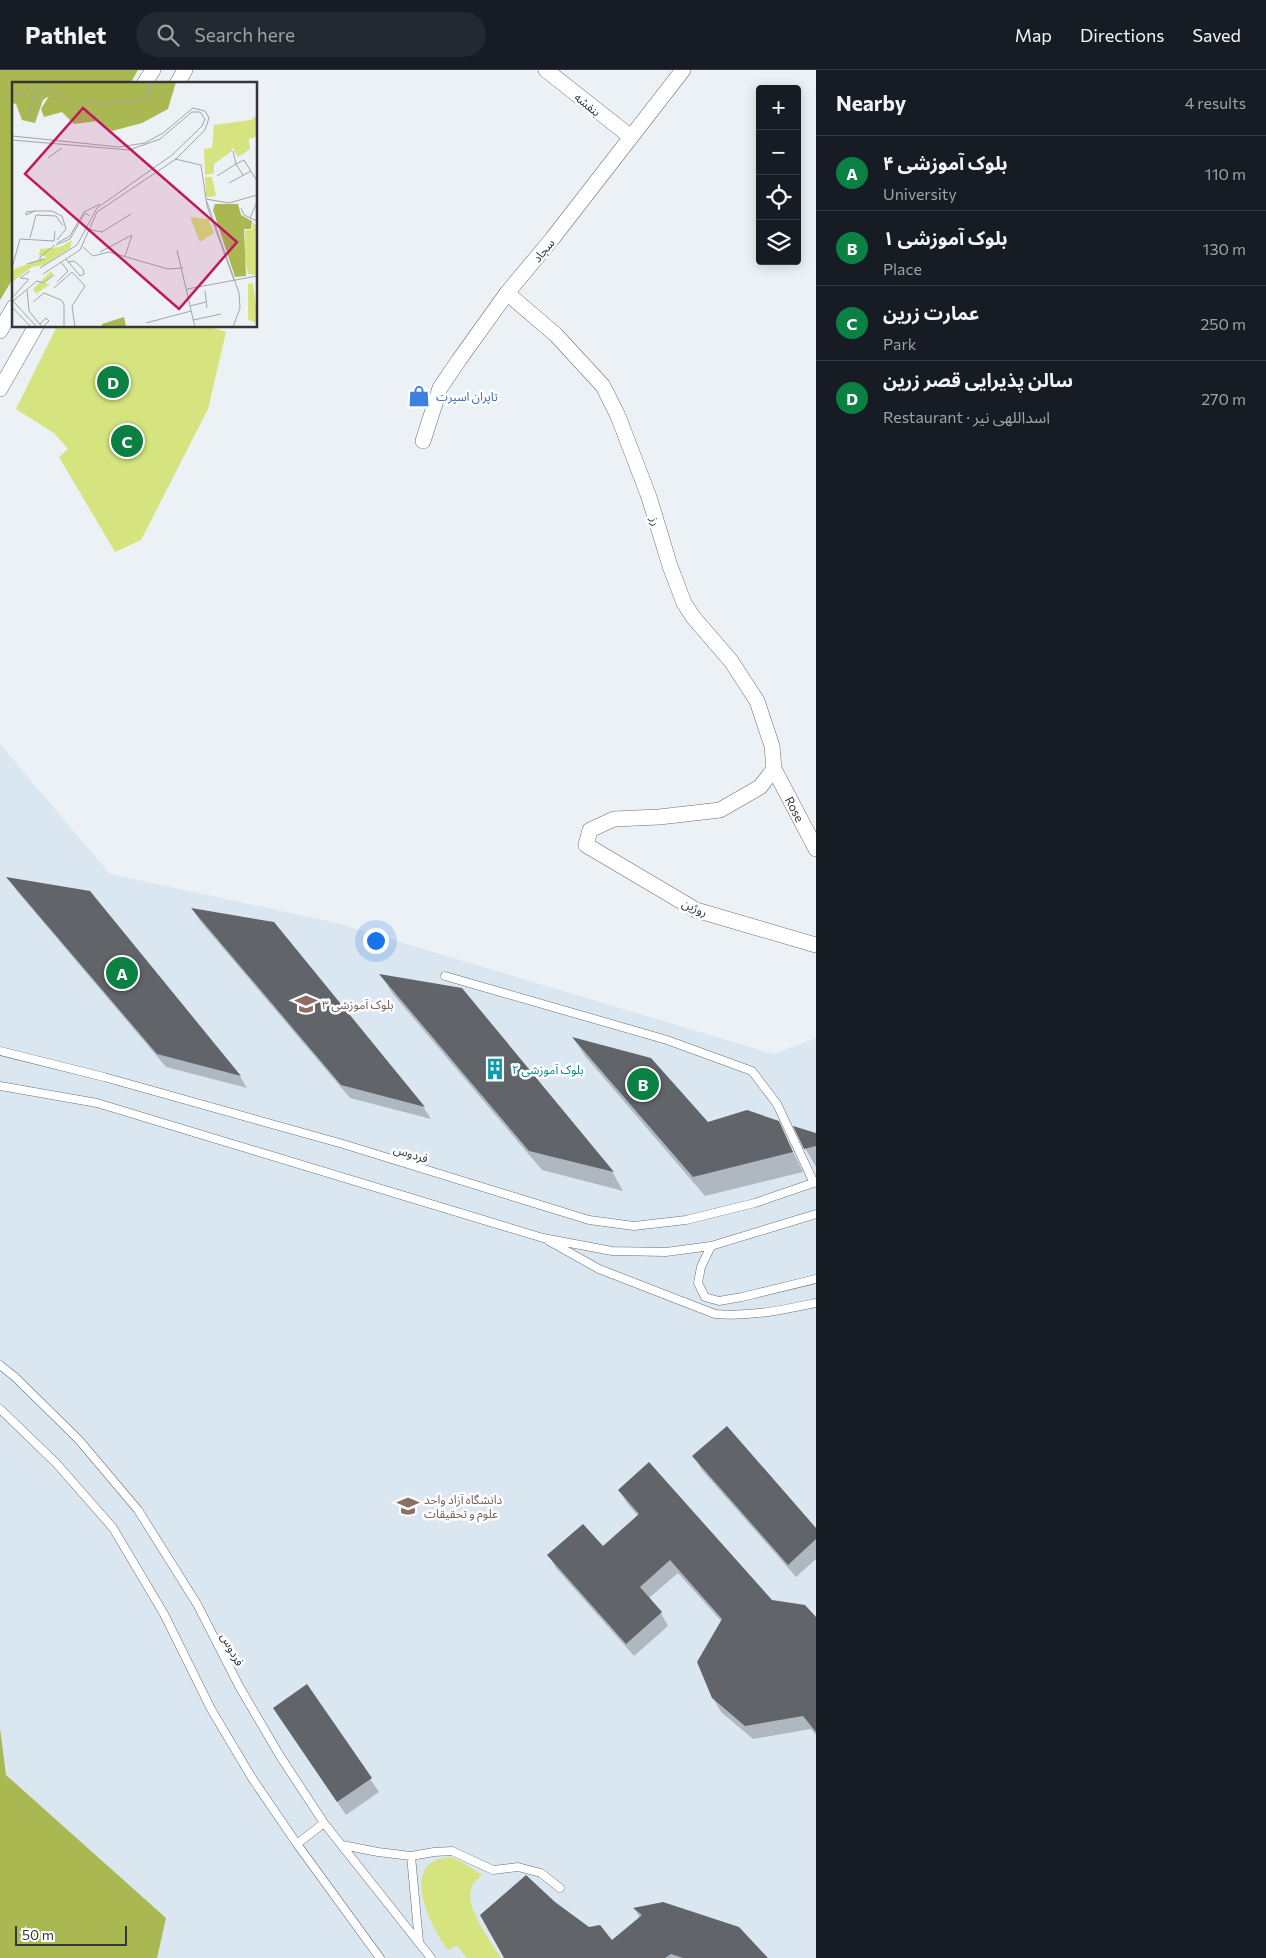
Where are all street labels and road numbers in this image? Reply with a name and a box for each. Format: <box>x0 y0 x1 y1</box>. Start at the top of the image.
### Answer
street label: بنفشه <box>572 89 604 119</box>
street label: سجاد <box>529 235 558 265</box>
street label: رز <box>647 514 664 528</box>
street label: Rose <box>783 794 807 824</box>
street label: روژین <box>680 895 710 920</box>
street label: فردوس <box>392 1141 430 1166</box>
street label: فردوس <box>218 1630 247 1668</box>

